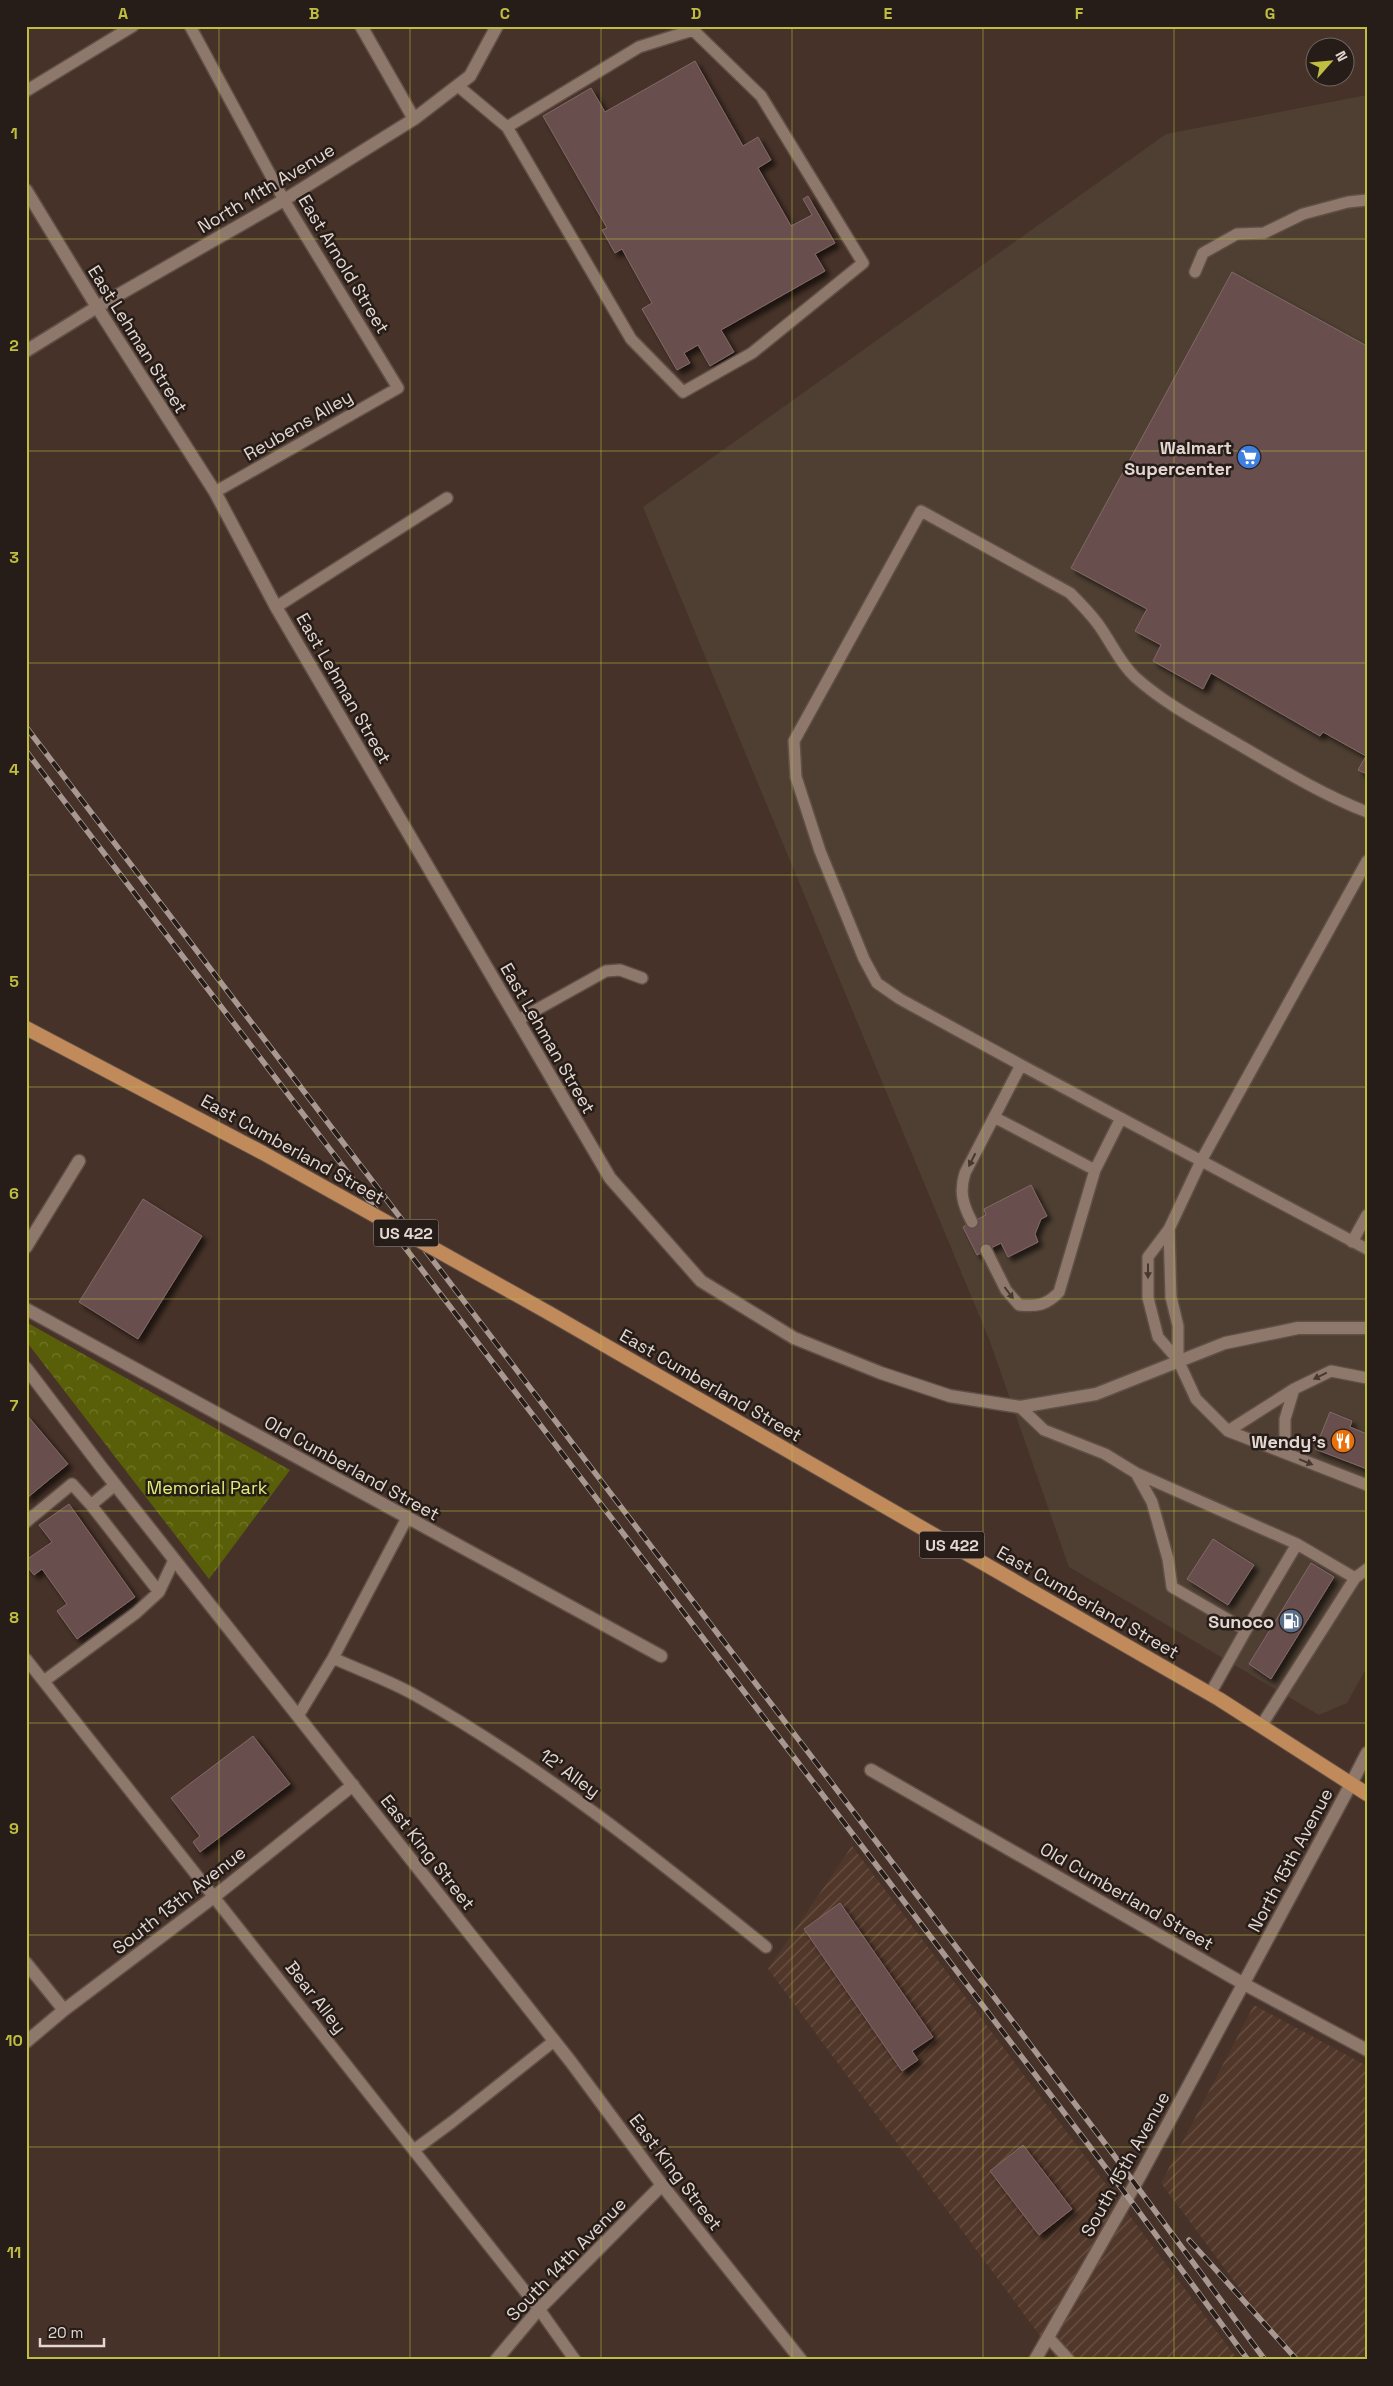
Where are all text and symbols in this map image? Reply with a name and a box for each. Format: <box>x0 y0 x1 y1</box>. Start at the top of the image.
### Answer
text: A <box>118 3 128 24</box>
text: B <box>309 3 319 24</box>
text: C <box>500 3 510 24</box>
text: D <box>691 3 701 24</box>
text: E <box>884 3 893 24</box>
text: F <box>1075 3 1084 24</box>
text: G <box>1265 3 1275 24</box>
north arrow <box>1306 38 1356 88</box>
text: N <box>1331 48 1352 64</box>
text: 1 <box>10 123 18 144</box>
street label: North 11th Avenue <box>193 138 339 238</box>
street label: East Arnold Street <box>293 190 395 338</box>
street label: East Lehman Street <box>83 261 193 417</box>
text: 2 <box>9 335 19 356</box>
street label: Reubens Alley <box>239 385 357 465</box>
place label: Walmart Supercenter <box>1124 436 1232 480</box>
supermarket icon: Walmart Supercenter <box>1236 444 1262 470</box>
text: 3 <box>9 547 19 568</box>
street label: East Lehman Street <box>291 608 397 768</box>
text: 4 <box>9 759 19 780</box>
street label: East Lehman Street <box>495 958 601 1118</box>
text: 5 <box>9 971 19 992</box>
street label: East Cumberland Street <box>197 1089 389 1209</box>
one-way arrow <box>968 1153 976 1167</box>
text: 6 <box>9 1183 19 1204</box>
road number: US 422 <box>374 1220 438 1246</box>
one-way arrow <box>1144 1263 1152 1279</box>
one-way arrow <box>1004 1286 1014 1300</box>
street label: East Cumberland Street <box>616 1323 806 1447</box>
one-way arrow <box>1313 1372 1327 1380</box>
text: 7 <box>10 1395 19 1416</box>
street label: Old Cumberland Street <box>260 1410 444 1526</box>
restaurant icon: Wendy's <box>1330 1428 1356 1454</box>
place label: Wendy's <box>1251 1430 1326 1453</box>
one-way arrow <box>1299 1458 1313 1466</box>
park label: Memorial Park <box>147 1476 268 1499</box>
road number: US 422 <box>920 1532 984 1558</box>
street label: East Cumberland Street <box>993 1540 1183 1664</box>
text: 8 <box>9 1607 19 1628</box>
fuel station icon: Sunoco <box>1278 1608 1304 1634</box>
place label: Sunoco <box>1208 1610 1274 1633</box>
street label: 12' Alley <box>535 1743 605 1803</box>
street label: North 15th Avenue <box>1242 1784 1338 1936</box>
street label: East King Street <box>376 1790 480 1914</box>
text: 9 <box>9 1818 19 1839</box>
street label: Old Cumberland Street <box>1036 1837 1218 1955</box>
street label: South 13th Avenue <box>108 1841 250 1959</box>
street label: Bear Alley <box>280 1956 352 2038</box>
text: 10 <box>5 2030 23 2051</box>
street label: South 15th Avenue <box>1076 2087 1174 2241</box>
street label: East King Street <box>625 2109 727 2235</box>
street label: South 14th Avenue <box>501 2192 631 2326</box>
text: 11 <box>7 2242 21 2263</box>
scale bar <box>40 2316 104 2348</box>
text: 20 m <box>48 2323 83 2342</box>

